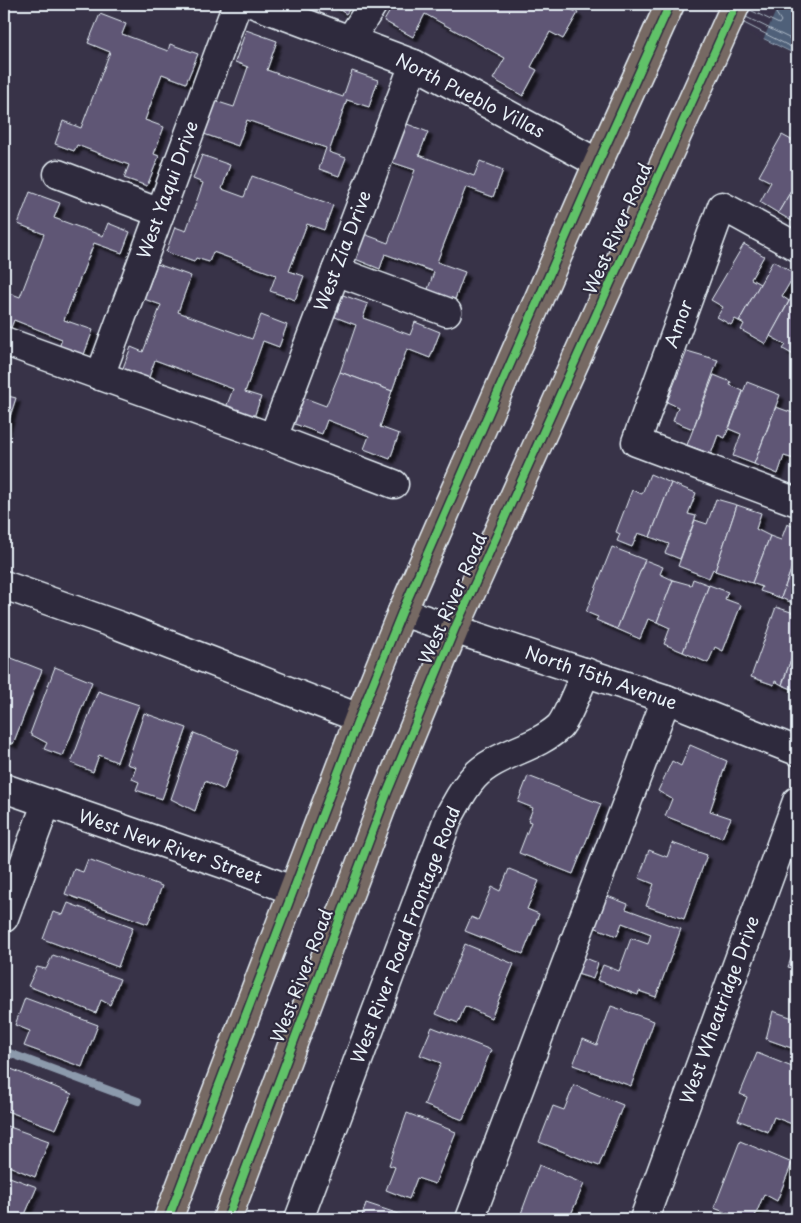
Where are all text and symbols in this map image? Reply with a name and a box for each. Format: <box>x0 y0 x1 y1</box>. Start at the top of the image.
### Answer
street label: North Pueblo Villas <box>392 45 550 144</box>
street label: West Yaqui Drive <box>129 117 204 262</box>
street label: West River Road <box>576 158 658 298</box>
street label: West Zia Drive <box>306 186 377 315</box>
street label: Amor <box>656 295 699 351</box>
street label: West River Road <box>411 528 493 668</box>
street label: North 15th Avenue <box>522 638 681 715</box>
street label: West New River Street <box>75 801 266 890</box>
street label: West River Road Frontage Road <box>343 802 466 1067</box>
street label: West River Road <box>263 905 339 1046</box>
street label: West Wheatridge Drive <box>672 911 765 1108</box>

